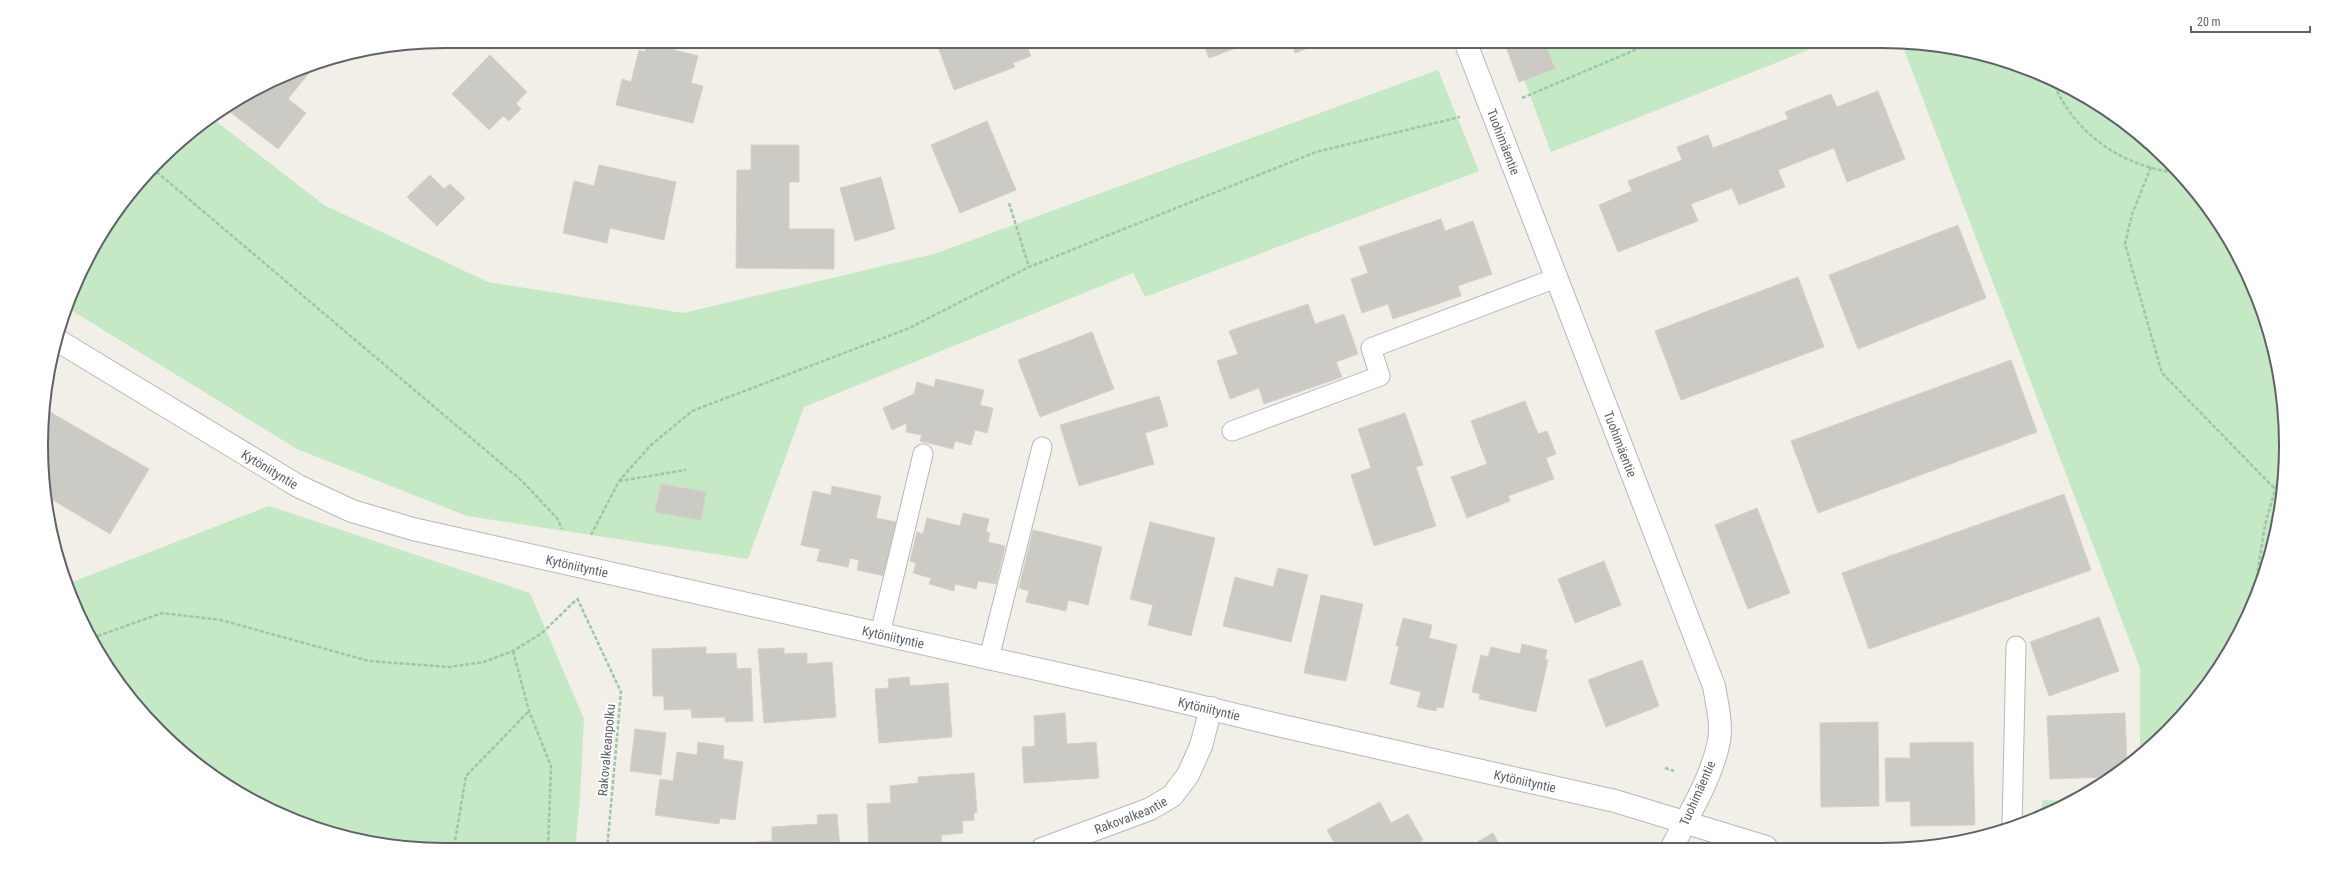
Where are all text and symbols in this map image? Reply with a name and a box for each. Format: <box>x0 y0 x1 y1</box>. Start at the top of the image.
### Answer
scale bar <box>2191 8 2310 34</box>
text: 20 m <box>2197 15 2221 29</box>
street label: Tuohimäentie <box>1484 107 1523 177</box>
street label: Tuohimäentie <box>1601 409 1640 479</box>
street label: Kytöniityntie <box>239 447 301 492</box>
street label: Kytöniityntie <box>544 552 609 581</box>
street label: Kytöniityntie <box>861 623 926 651</box>
street label: Kytöniityntie <box>1176 694 1242 724</box>
street label: Rakovalkeanpolku <box>595 703 618 797</box>
street label: Tuohimäentie <box>1676 758 1718 828</box>
street label: Kytöniityntie <box>1492 767 1557 795</box>
street label: Rakovalkeantie <box>1092 794 1170 837</box>

